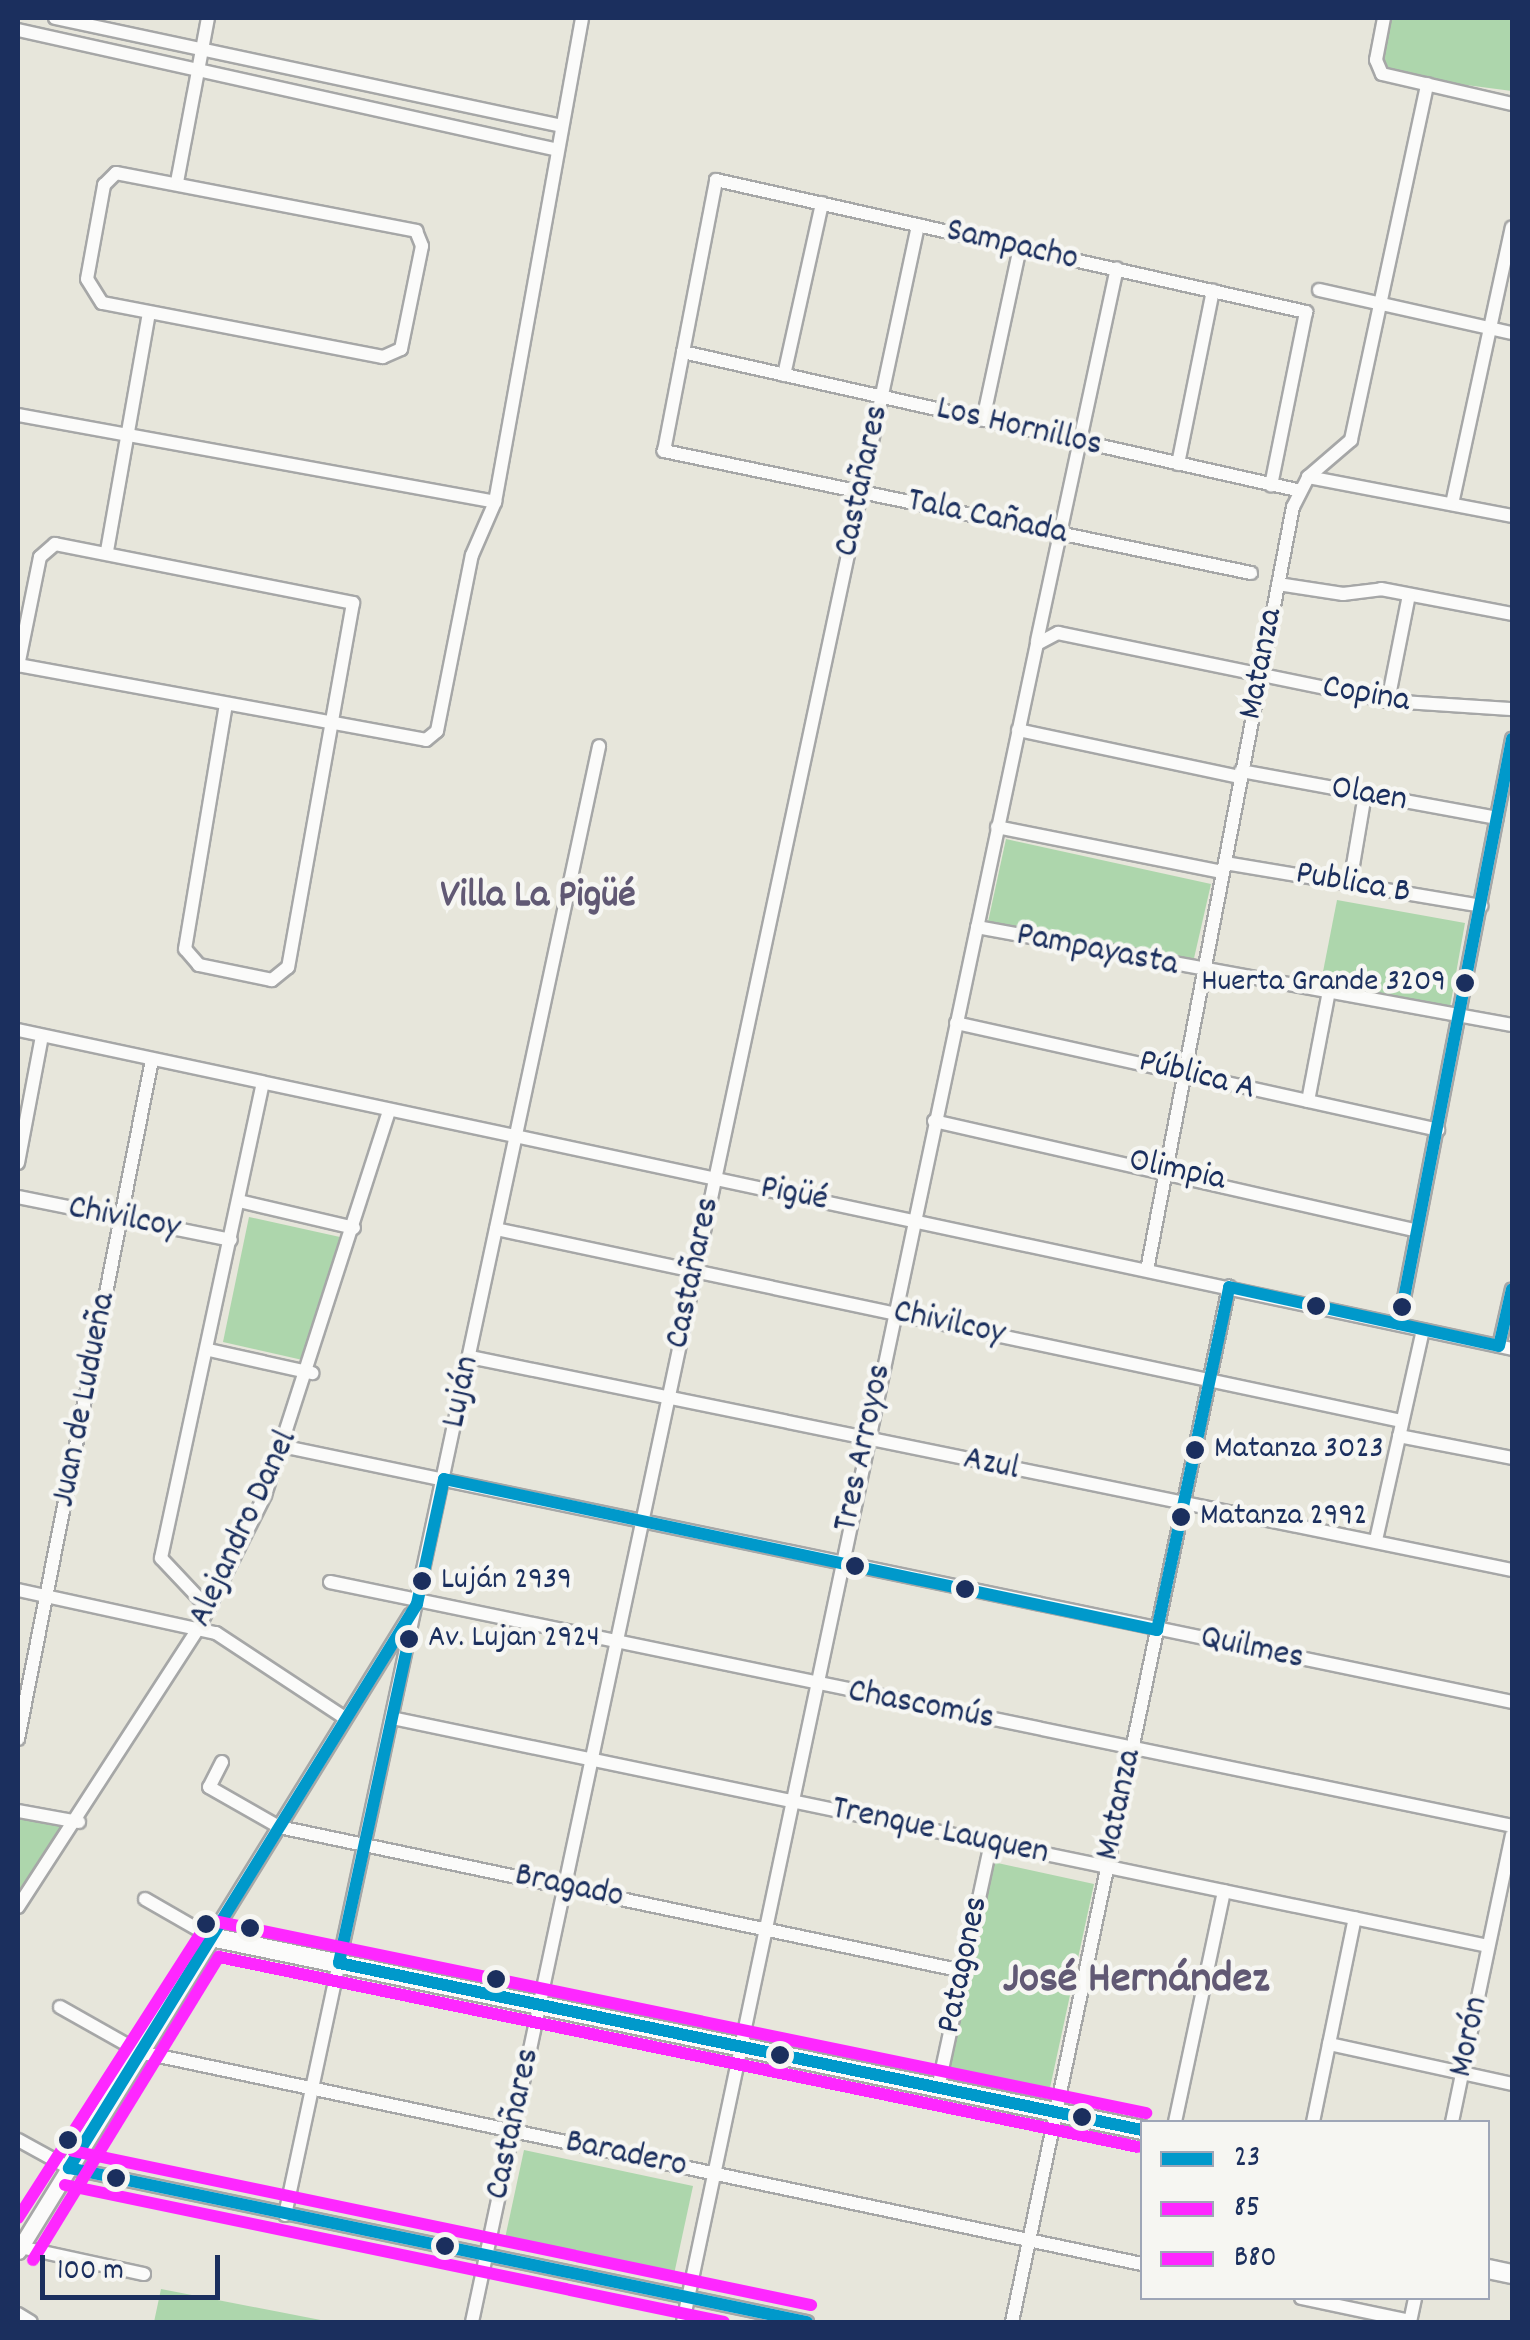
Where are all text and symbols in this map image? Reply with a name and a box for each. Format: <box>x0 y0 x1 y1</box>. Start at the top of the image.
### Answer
street label: Sampacho <box>942 210 1082 282</box>
street label: Los Hornillos <box>932 389 1106 467</box>
street label: Castañares <box>827 402 899 560</box>
street label: Tala Cañada <box>903 481 1071 555</box>
street label: Matanza <box>1231 605 1293 723</box>
street label: Copina <box>1319 667 1413 723</box>
street label: Olaen <box>1328 768 1410 822</box>
street label: Publica B <box>1292 853 1414 915</box>
district label: Villa La Pigüé <box>440 874 636 922</box>
street label: Pampayasta <box>1013 915 1181 987</box>
place label: Huerta Grande 3209 <box>1201 964 1446 1002</box>
marker: Huerta Grande 3209 <box>1455 973 1475 993</box>
street label: Pública A <box>1134 1041 1260 1111</box>
street label: Olimpia <box>1125 1140 1229 1202</box>
street label: Pigüé <box>757 1168 831 1222</box>
street label: Chivilcoy <box>65 1188 183 1250</box>
street label: Castañares <box>658 1194 730 1352</box>
street label: Juan de Ludueña <box>44 1289 126 1511</box>
street label: Chivilcoy <box>889 1292 1009 1356</box>
unlabelled marker <box>1306 1296 1326 1316</box>
unlabelled marker <box>1392 1297 1412 1317</box>
street label: Luján <box>434 1352 490 1432</box>
street label: Tres Arroyos <box>826 1360 902 1536</box>
street label: Alejandro Danel <box>180 1424 308 1634</box>
place label: Matanza 3023 <box>1214 1431 1384 1469</box>
street label: Azul <box>959 1439 1023 1491</box>
marker: Matanza 3023 <box>1185 1440 1205 1460</box>
place label: Matanza 2992 <box>1200 1498 1367 1536</box>
marker: Matanza 2992 <box>1171 1507 1191 1527</box>
unlabelled marker <box>845 1556 865 1576</box>
place label: Luján 2939 <box>441 1562 572 1600</box>
marker: Luján 2939 <box>412 1571 432 1591</box>
unlabelled marker <box>955 1579 975 1599</box>
street label: Quilmes <box>1197 1618 1307 1680</box>
place label: Av. Lujan 2924 <box>428 1620 600 1658</box>
marker: Av. Lujan 2924 <box>399 1629 419 1649</box>
street label: Chascomús <box>844 1671 998 1741</box>
street label: Matanza <box>1088 1746 1152 1864</box>
street label: Trenque Lauquen <box>828 1789 1052 1875</box>
street label: Bragado <box>511 1855 627 1919</box>
street label: Patagones <box>929 1893 999 2037</box>
unlabelled marker <box>196 1914 216 1934</box>
unlabelled marker <box>240 1918 260 1938</box>
district label: José Hernández <box>1003 1955 1269 2009</box>
unlabelled marker <box>486 1969 506 1989</box>
street label: Morón <box>1441 1993 1499 2081</box>
street label: Castañares <box>478 2045 550 2203</box>
unlabelled marker <box>770 2045 790 2065</box>
unlabelled marker <box>1072 2107 1092 2127</box>
legend <box>1140 2120 1490 2300</box>
street label: Baradero <box>562 2122 690 2188</box>
unlabelled marker <box>58 2130 78 2150</box>
text: 23 <box>1234 2138 1260 2181</box>
unlabelled marker <box>106 2168 126 2188</box>
text: 85 <box>1234 2188 1260 2231</box>
scale bar <box>45 2235 225 2297</box>
unlabelled marker <box>435 2236 455 2256</box>
text: B80 <box>1234 2238 1277 2281</box>
text: 100 m <box>57 2251 124 2294</box>

